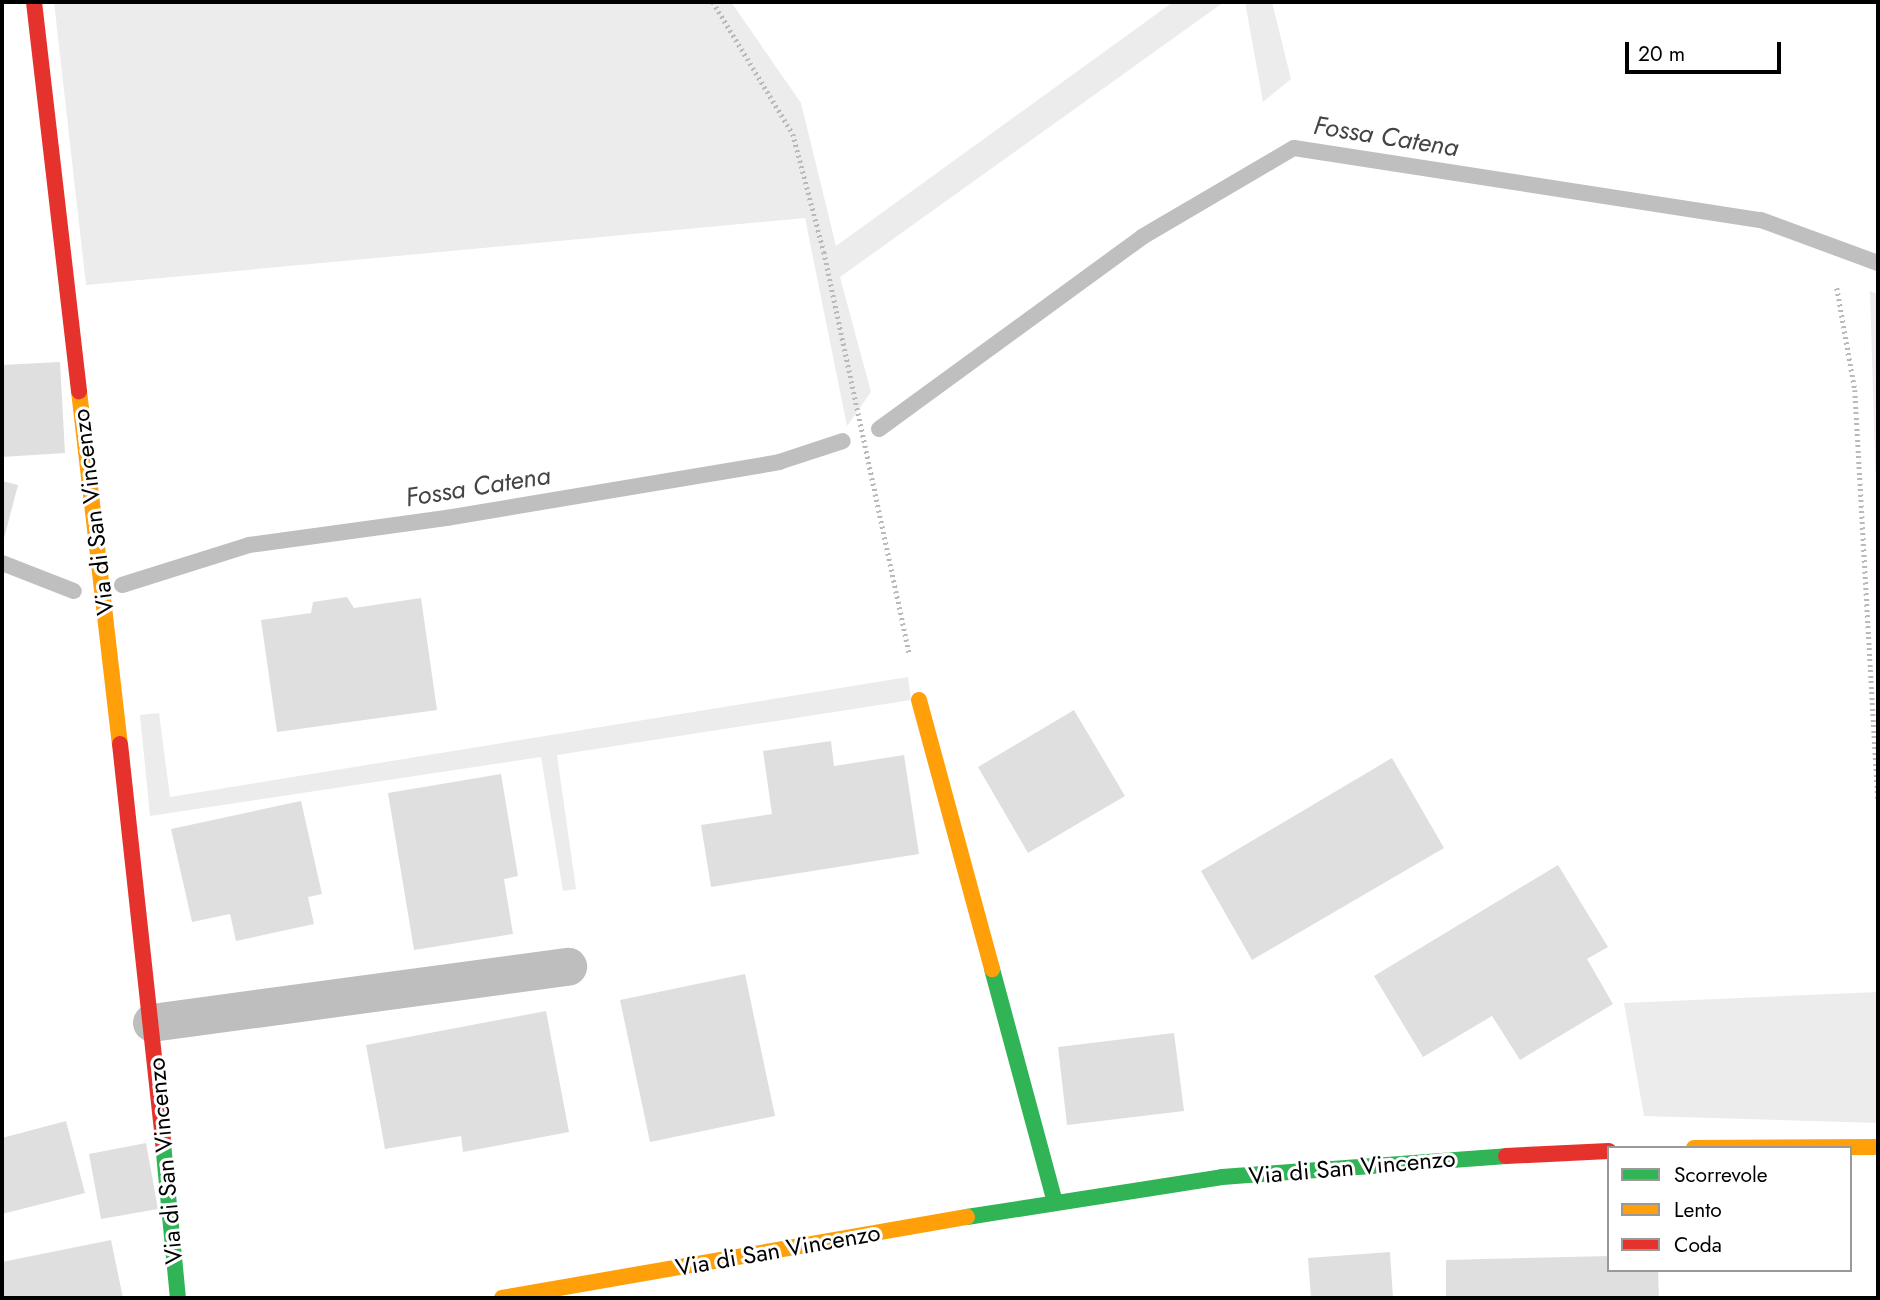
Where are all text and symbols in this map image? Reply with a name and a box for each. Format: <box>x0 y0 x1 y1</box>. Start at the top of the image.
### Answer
scale bar <box>1628 28 1784 72</box>
text: 20 m <box>1638 39 1685 69</box>
water label: Fossa Catena <box>1311 110 1461 164</box>
street label: Via di San Vincenzo <box>66 407 120 617</box>
water label: Fossa Catena <box>403 460 553 514</box>
street label: Via di San Vincenzo <box>142 1056 188 1266</box>
street label: Via di San Vincenzo <box>1247 1144 1457 1190</box>
legend <box>1607 1146 1852 1272</box>
text: Scorrevole <box>1674 1160 1768 1190</box>
text: Lento <box>1674 1195 1722 1225</box>
street label: Via di San Vincenzo <box>673 1218 883 1282</box>
text: Coda <box>1674 1230 1722 1260</box>

